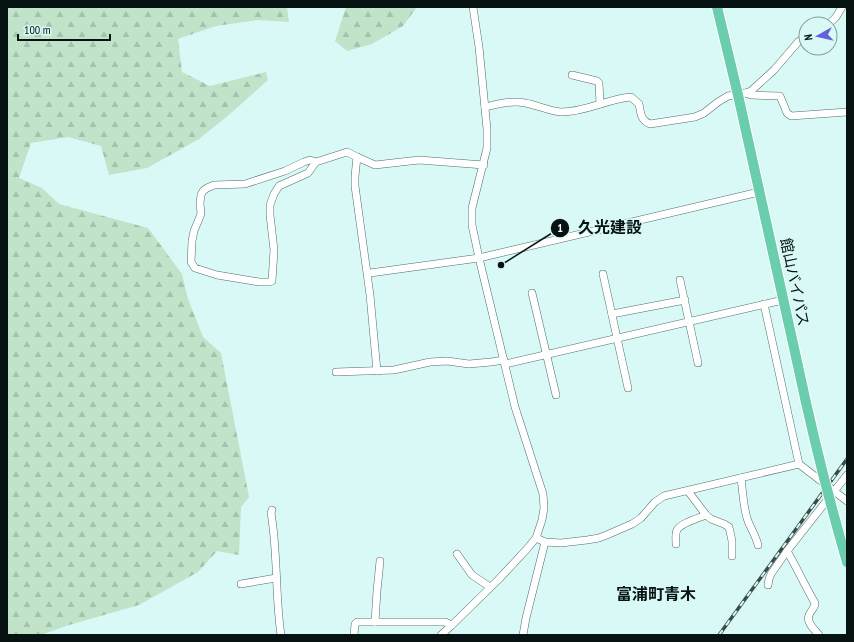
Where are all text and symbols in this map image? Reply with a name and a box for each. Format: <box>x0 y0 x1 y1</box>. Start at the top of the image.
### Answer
scale bar <box>18 16 110 42</box>
north arrow <box>798 16 838 56</box>
text: 100 m <box>24 22 51 37</box>
text: N <box>801 33 815 41</box>
callout: 久光建設 <box>550 214 650 242</box>
text: 久光建設 <box>578 217 642 237</box>
text: 1 <box>557 220 563 235</box>
street label: 館山バイパス <box>776 236 814 328</box>
district label: 富浦町青木 <box>616 584 696 604</box>

